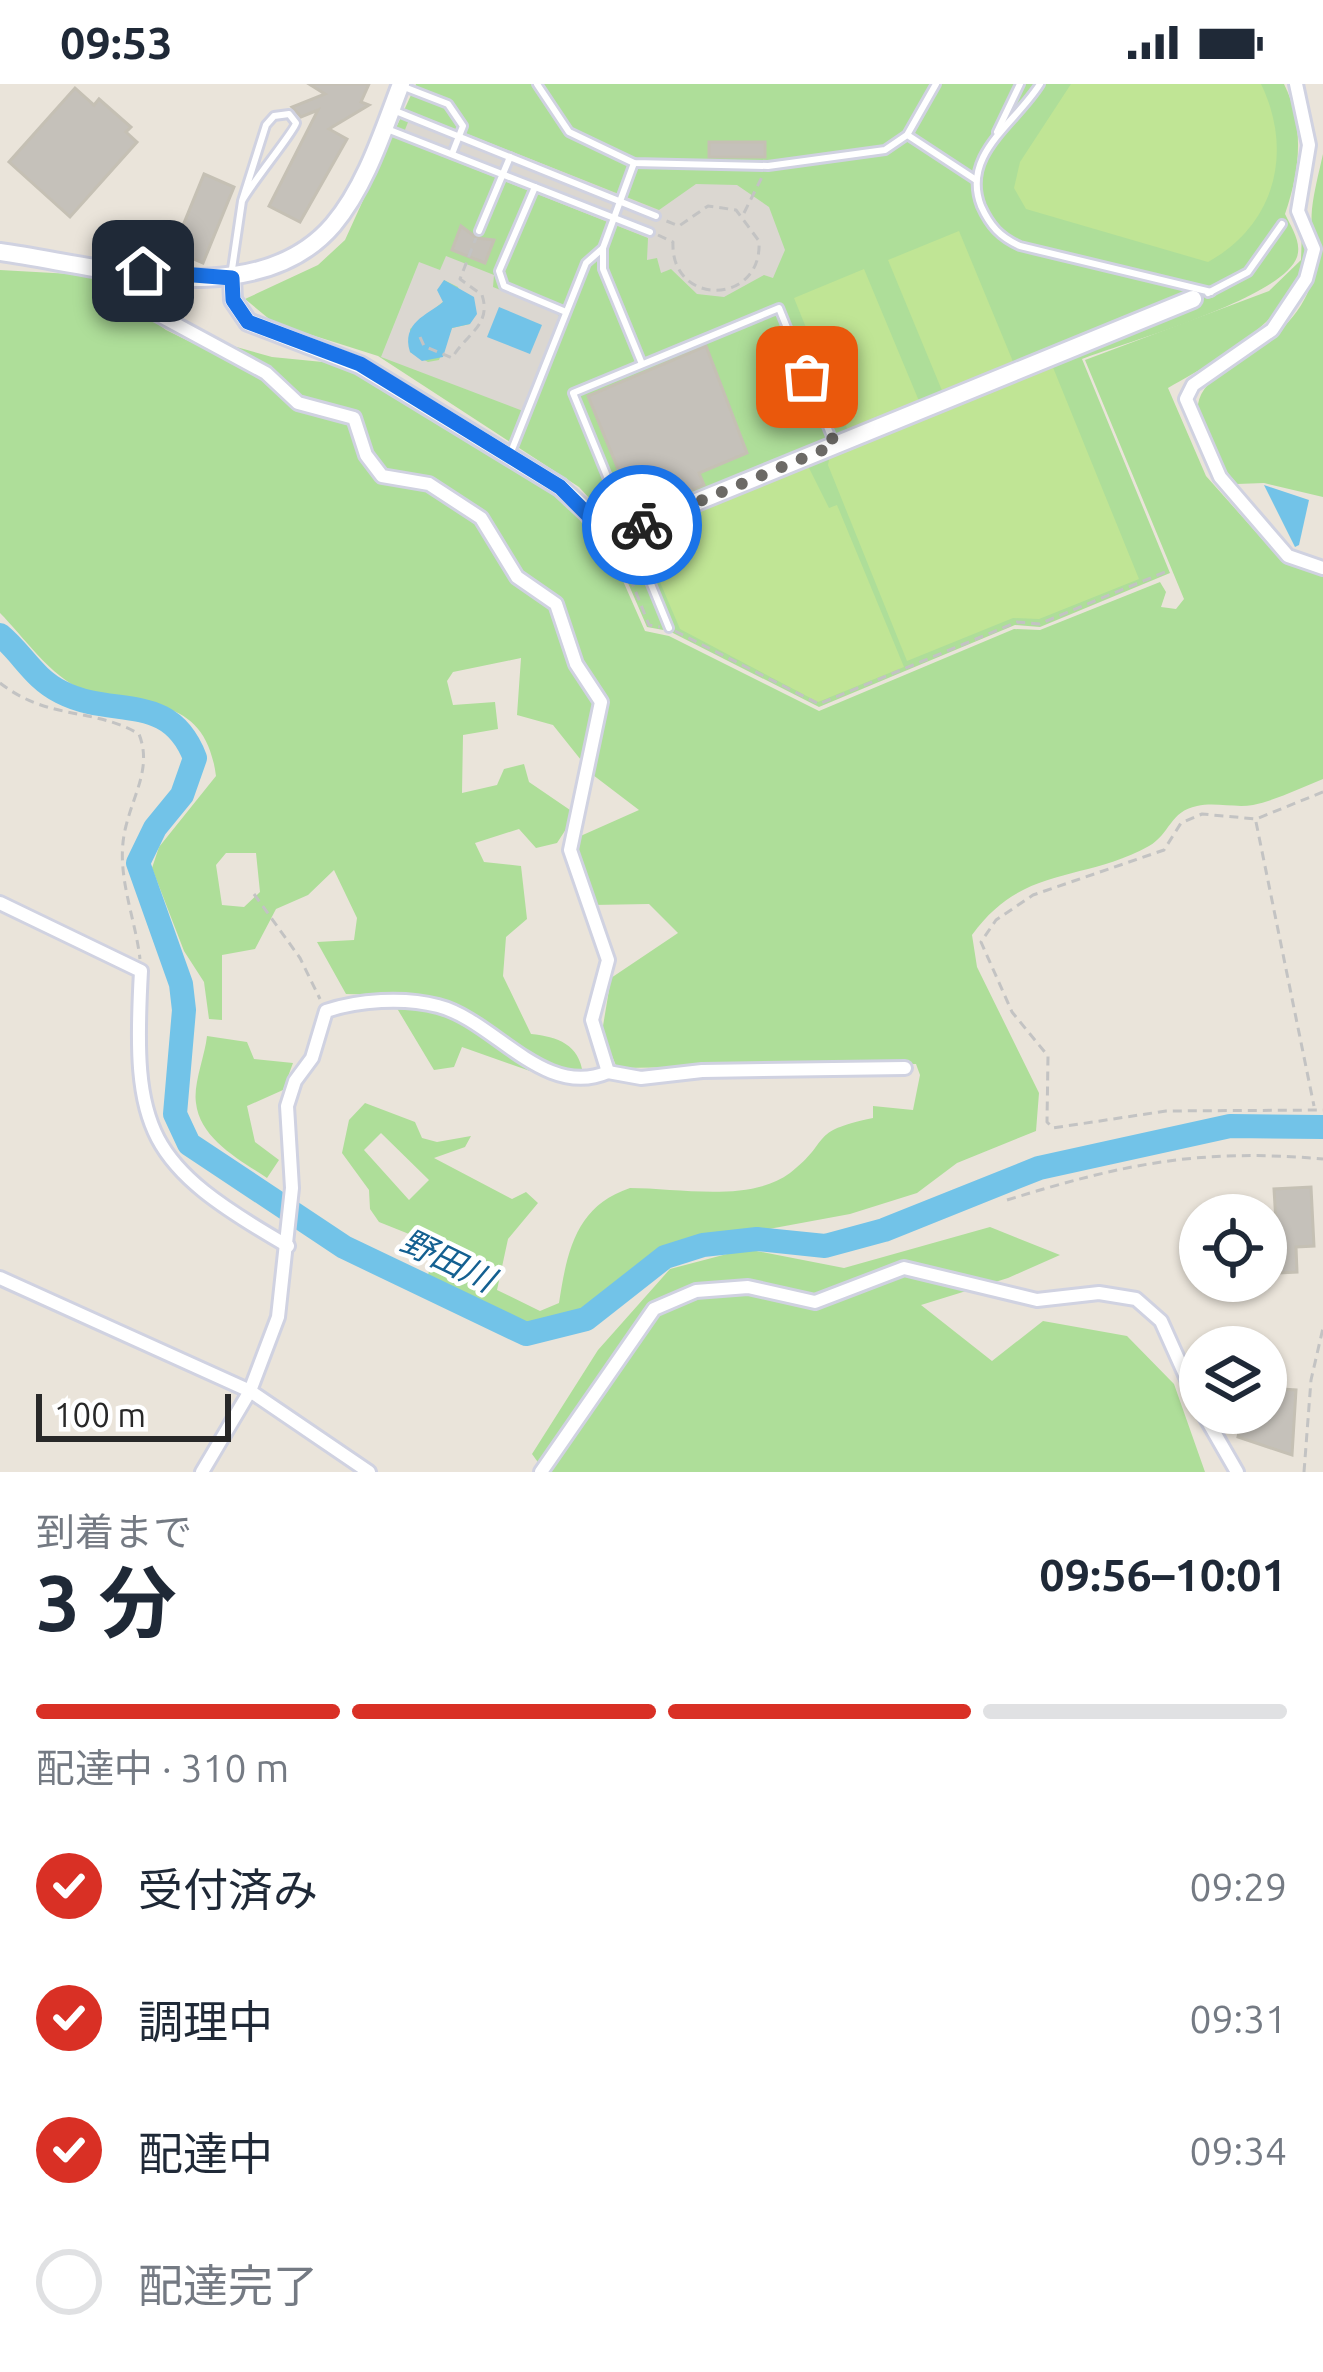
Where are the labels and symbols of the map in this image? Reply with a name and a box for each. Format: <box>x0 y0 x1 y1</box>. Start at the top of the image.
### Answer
pin <box>92 220 194 322</box>
pin <box>756 326 858 428</box>
courier <box>582 465 702 585</box>
water label: 野田川 <box>396 1221 504 1299</box>
scale bar <box>36 1388 231 1441</box>

